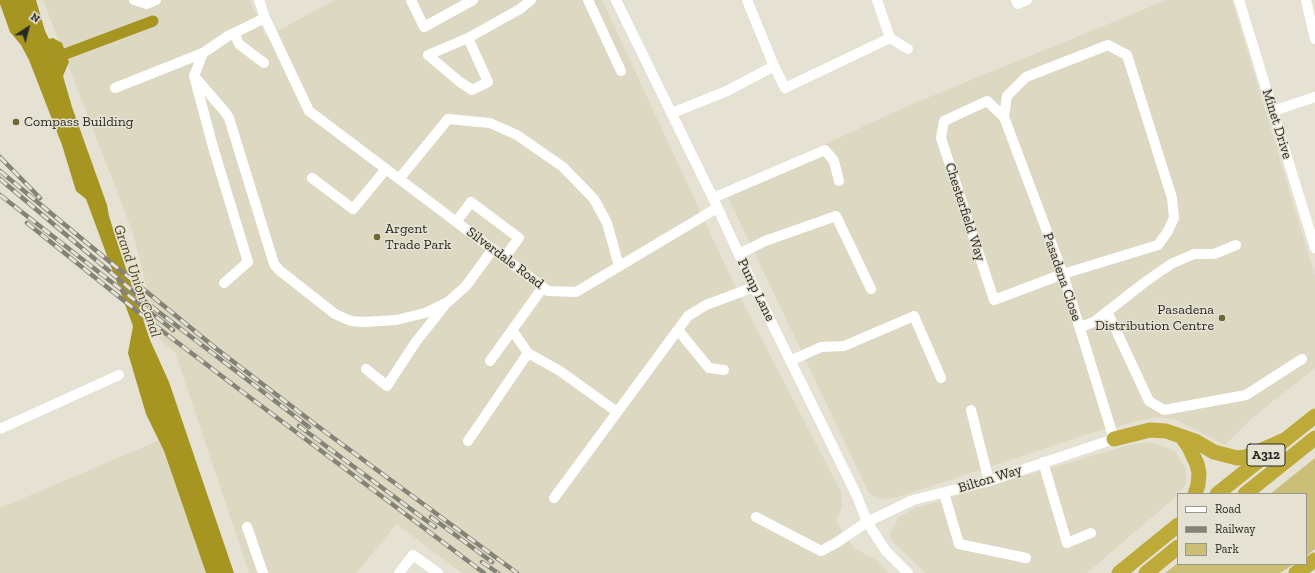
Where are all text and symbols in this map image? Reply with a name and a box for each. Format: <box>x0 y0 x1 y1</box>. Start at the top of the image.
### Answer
north arrow <box>8 8 48 48</box>
text: N <box>28 10 43 26</box>
street label: Minet Drive <box>1258 87 1296 161</box>
place label: Compass Building <box>24 114 133 130</box>
marker: Compass Building <box>11 117 21 127</box>
street label: Chesterfield Way <box>941 161 989 263</box>
place label: Argent Trade Park <box>385 221 451 254</box>
water label: Grand Union Canal <box>109 222 165 340</box>
street label: Silverdale Road <box>463 224 547 292</box>
street label: Pasadena Close <box>1039 231 1085 323</box>
marker: Argent Trade Park <box>372 232 382 242</box>
street label: Pump Lane <box>734 256 778 324</box>
place label: Pasadena Distribution Centre <box>1095 302 1214 334</box>
marker: Pasadena Distribution Centre <box>1217 313 1227 323</box>
road number: A312 <box>1247 444 1285 466</box>
street label: Bilton Way <box>956 461 1024 497</box>
legend <box>1177 493 1307 565</box>
text: Road <box>1215 502 1241 516</box>
text: Railway <box>1215 522 1256 536</box>
text: Park <box>1215 542 1239 556</box>

